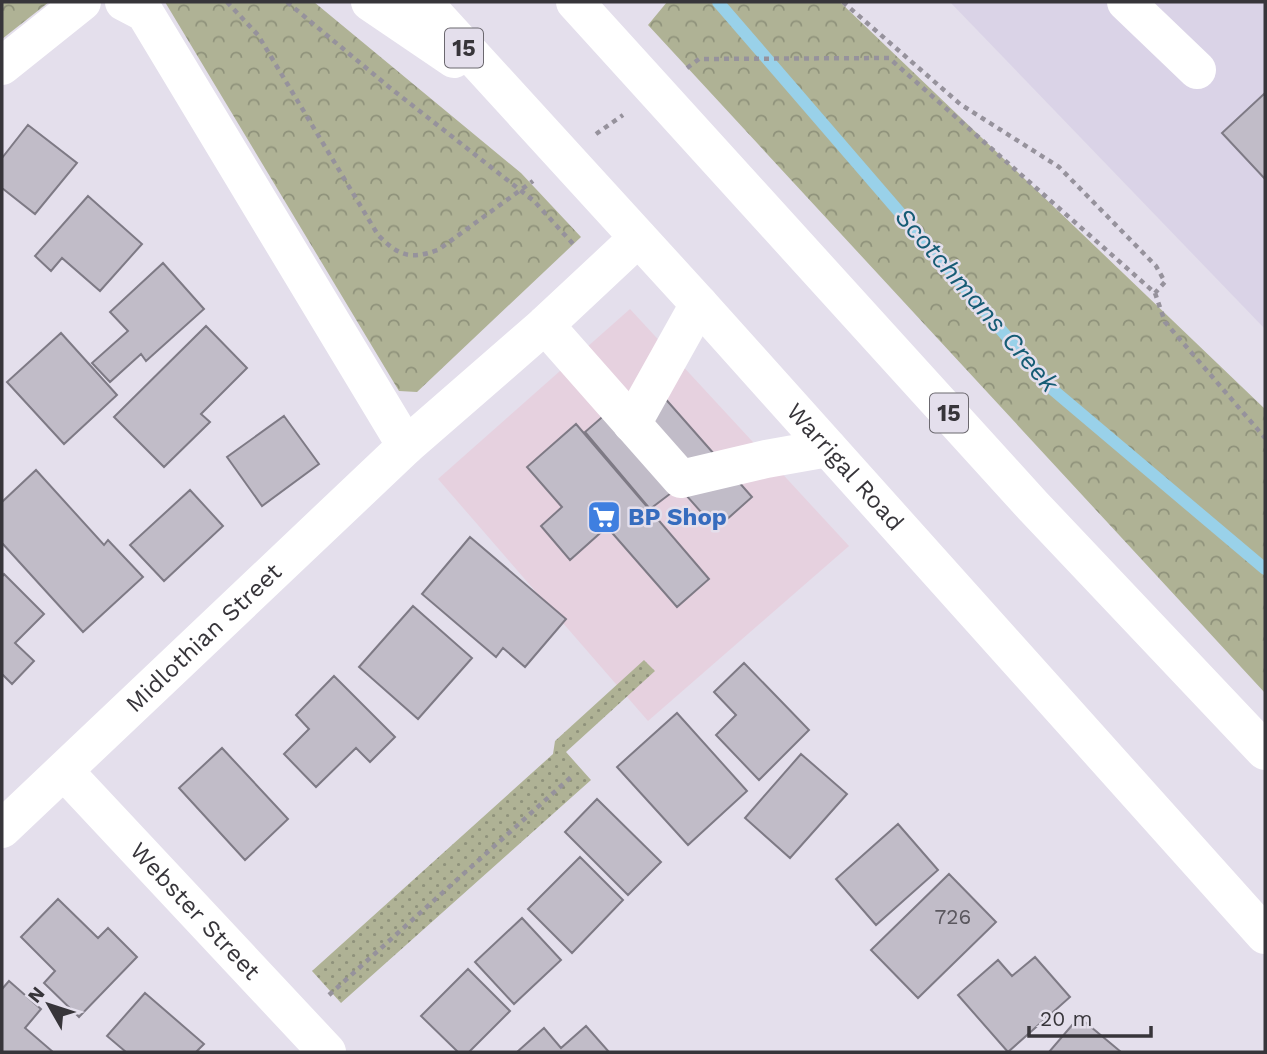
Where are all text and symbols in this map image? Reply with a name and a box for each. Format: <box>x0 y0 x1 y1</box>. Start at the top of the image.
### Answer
road number: 15 <box>445 28 483 68</box>
water label: Scotchmans Creek <box>889 202 1066 399</box>
road number: 15 <box>930 394 968 432</box>
street label: Warrigal Road <box>781 398 909 536</box>
supermarket icon: BP Shop <box>585 498 623 536</box>
place label: BP Shop <box>628 503 727 531</box>
street label: Midlothian Street <box>120 557 287 718</box>
street label: Webster Street <box>124 837 266 986</box>
house number: 726 <box>935 904 971 929</box>
north arrow <box>14 970 84 1040</box>
text: N <box>23 982 50 1007</box>
scale bar <box>1029 995 1152 1038</box>
text: 20 m <box>1040 1006 1092 1031</box>

